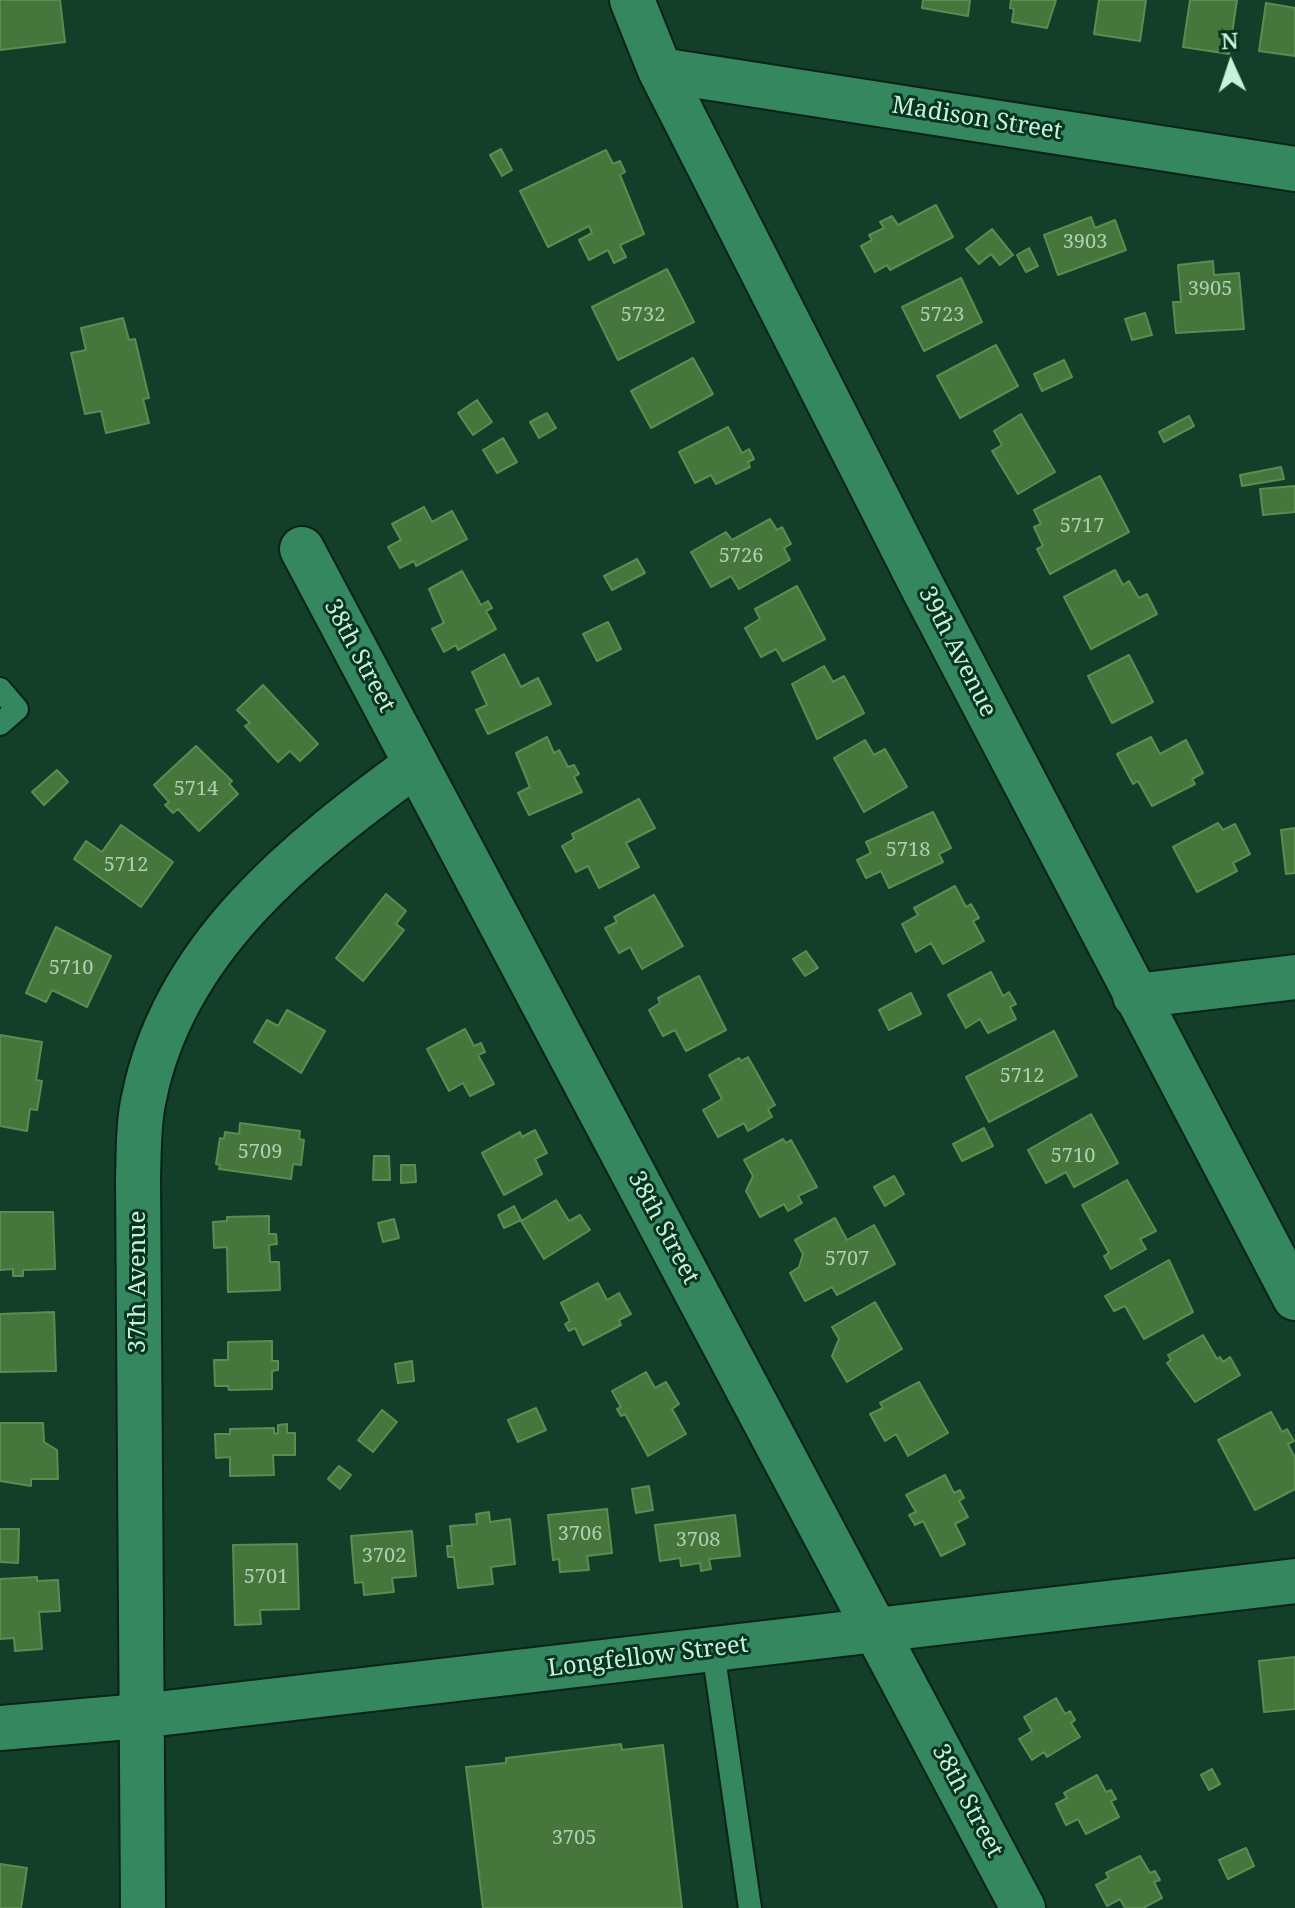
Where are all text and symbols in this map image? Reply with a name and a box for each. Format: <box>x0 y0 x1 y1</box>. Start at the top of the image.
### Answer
north arrow <box>1191 24 1271 104</box>
text: N <box>1220 25 1239 55</box>
street label: Madison Street <box>890 91 1064 147</box>
house number: 3903 <box>1063 230 1107 254</box>
house number: 3905 <box>1188 277 1232 301</box>
house number: 5732 <box>621 303 665 327</box>
house number: 5723 <box>920 303 964 327</box>
house number: 5717 <box>1060 514 1104 538</box>
house number: 5726 <box>719 544 763 568</box>
street label: 39th Avenue <box>912 582 1002 722</box>
street label: 38th Street <box>317 595 401 717</box>
house number: 5714 <box>174 777 218 801</box>
house number: 5718 <box>886 838 930 862</box>
house number: 5712 <box>104 853 148 877</box>
house number: 5710 <box>49 956 93 980</box>
house number: 5712 <box>1000 1064 1044 1088</box>
house number: 5709 <box>238 1140 282 1164</box>
house number: 5710 <box>1051 1144 1095 1168</box>
street label: 38th Street <box>621 1167 705 1289</box>
street label: 37th Avenue <box>124 1211 152 1353</box>
house number: 5707 <box>825 1247 869 1271</box>
house number: 3706 <box>558 1522 602 1546</box>
house number: 3708 <box>676 1528 720 1552</box>
house number: 3702 <box>362 1544 406 1568</box>
house number: 5701 <box>244 1565 288 1589</box>
street label: Longfellow Street <box>546 1630 750 1684</box>
street label: 38th Street <box>925 1740 1009 1862</box>
house number: 3705 <box>552 1826 596 1850</box>

